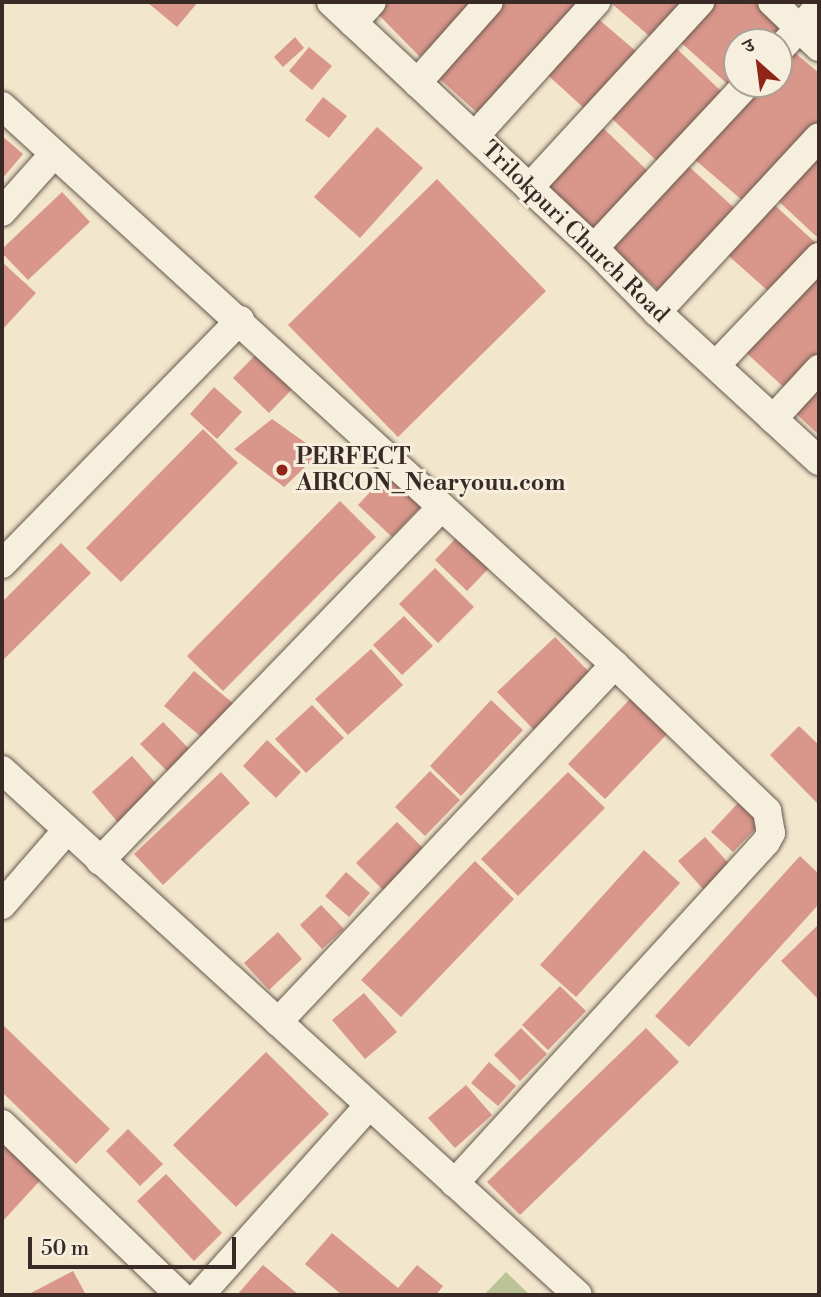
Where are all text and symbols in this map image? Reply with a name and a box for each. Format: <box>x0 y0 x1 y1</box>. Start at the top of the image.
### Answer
north arrow <box>723 28 793 98</box>
text: उ <box>739 33 759 59</box>
street label: Trilokpuri Church Road <box>476 135 674 329</box>
place label: PERFECT AIRCON_Nearyouu.com <box>296 443 565 497</box>
marker: PERFECT AIRCON_Nearyouu.com <box>274 462 290 478</box>
scale bar <box>32 1224 240 1268</box>
text: 50 m <box>41 1236 89 1262</box>

